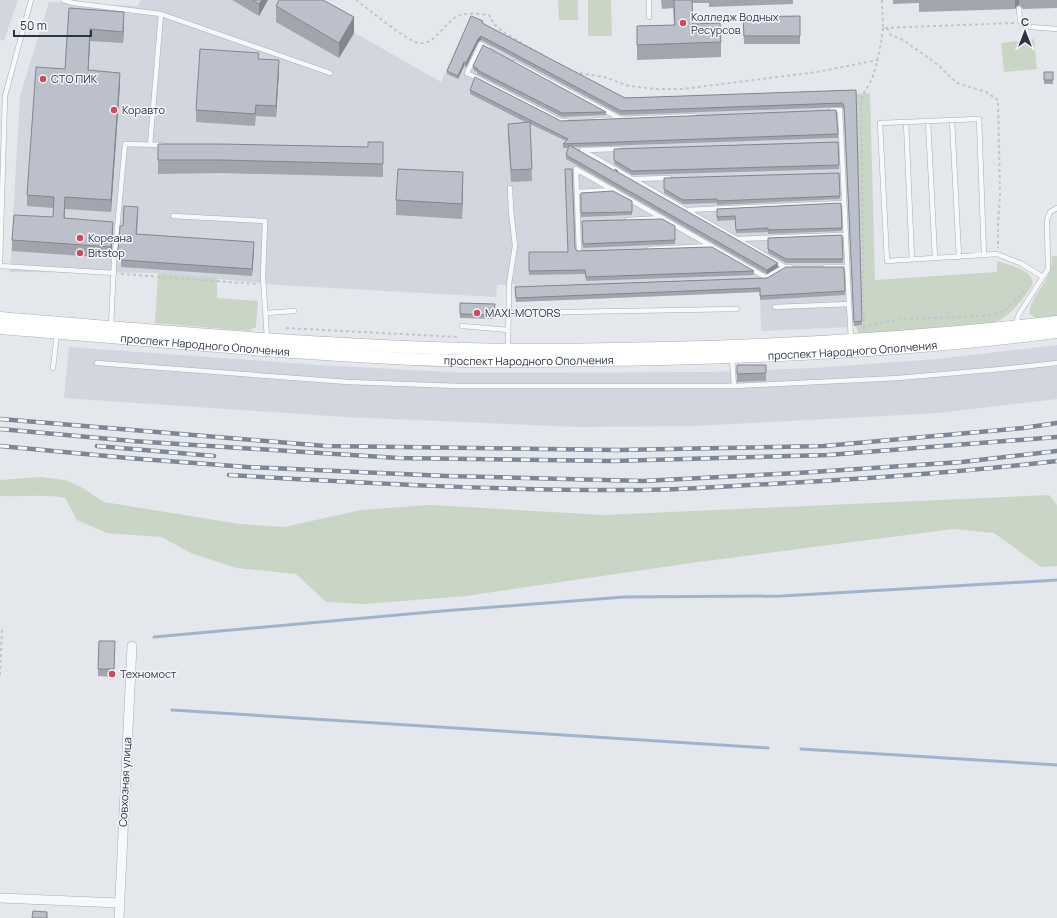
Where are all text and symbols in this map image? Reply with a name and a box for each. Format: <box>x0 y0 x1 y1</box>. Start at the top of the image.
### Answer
place label: Колледж Водных Ресурсов <box>691 9 779 37</box>
scale bar <box>14 12 91 38</box>
north arrow <box>1005 12 1045 52</box>
text: С <box>1021 14 1029 29</box>
text: 50 m <box>20 17 47 34</box>
marker: Колледж Водных Ресурсов <box>678 18 688 28</box>
place label: СТО ПИК <box>51 71 98 86</box>
marker: СТО ПИК <box>38 74 48 84</box>
place label: Коравто <box>122 102 166 117</box>
marker: Коравто <box>109 105 119 115</box>
place label: Кореана <box>88 230 132 245</box>
marker: Кореана <box>75 233 85 243</box>
place label: Bitstop <box>88 245 125 260</box>
marker: Bitstop <box>75 248 85 258</box>
place label: MAXI-MOTORS <box>485 305 561 320</box>
marker: MAXI-MOTORS <box>472 308 482 318</box>
street label: проспект Народного Ополчения <box>120 330 290 359</box>
street label: проспект Народного Ополчения <box>767 337 938 363</box>
street label: проспект Народного Ополчения <box>444 352 614 368</box>
place label: Техномост <box>120 666 177 681</box>
marker: Техномост <box>107 669 117 679</box>
street label: Совхозная улица <box>115 737 134 827</box>

